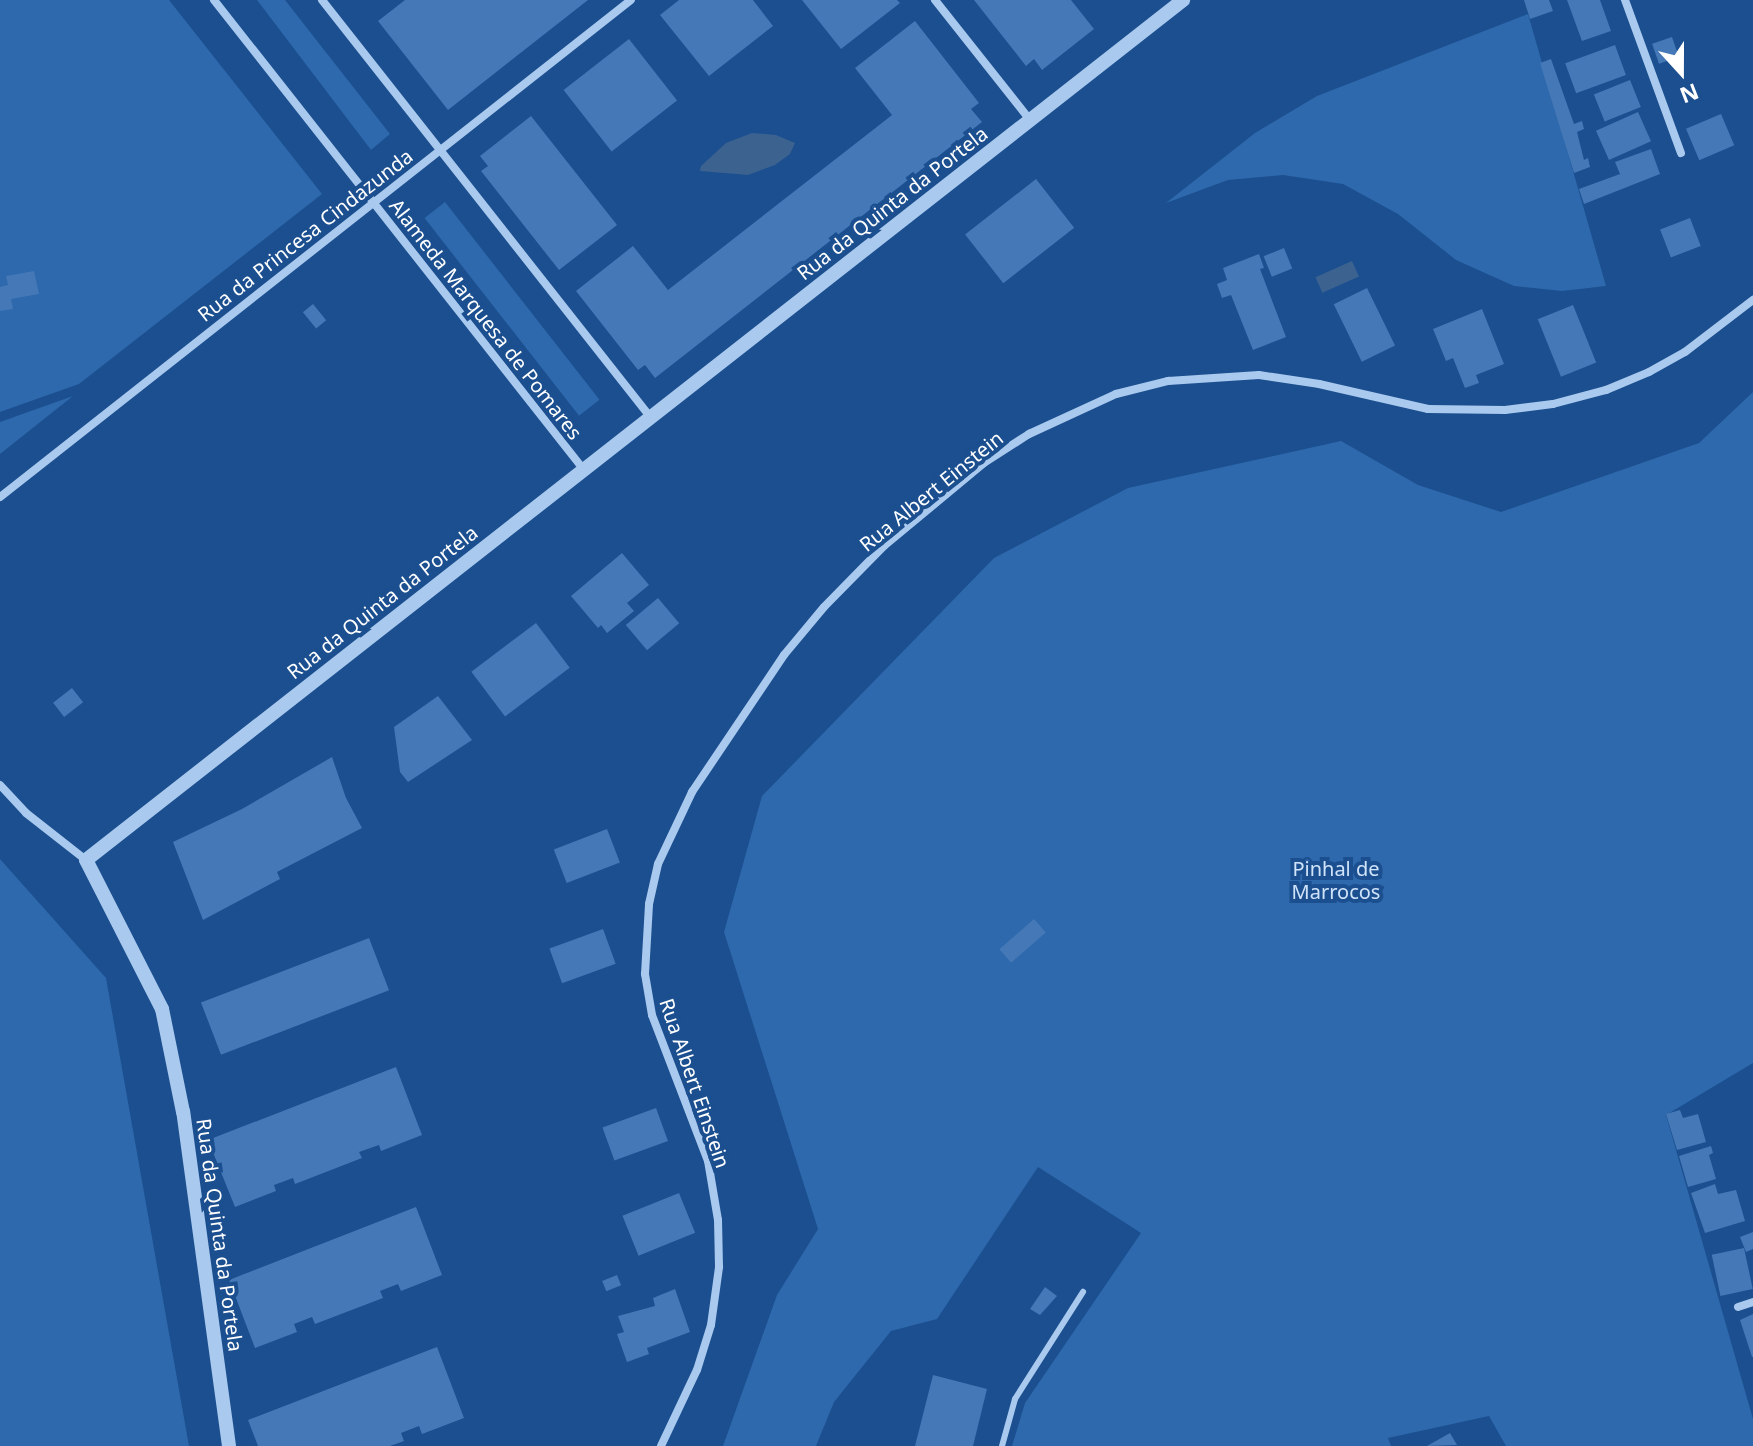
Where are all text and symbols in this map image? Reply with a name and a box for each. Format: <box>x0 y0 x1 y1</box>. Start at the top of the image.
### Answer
north arrow <box>1641 32 1721 112</box>
text: N <box>1676 77 1703 112</box>
street label: Rua da Quinta da Portela <box>792 121 992 285</box>
street label: Rua da Princesa Cindazunda <box>193 144 417 326</box>
street label: Alameda Marquesa de Pomares <box>385 194 587 444</box>
street label: Rua Albert Einstein <box>854 426 1008 556</box>
street label: Rua da Quinta da Portela <box>282 520 482 684</box>
park label: Pinhal de Marrocos <box>1292 857 1380 904</box>
street label: Rua Albert Einstein <box>655 995 735 1171</box>
street label: Rua da Quinta da Portela <box>192 1117 248 1353</box>

